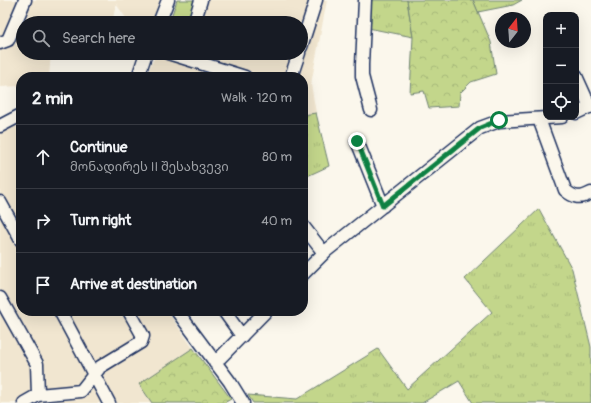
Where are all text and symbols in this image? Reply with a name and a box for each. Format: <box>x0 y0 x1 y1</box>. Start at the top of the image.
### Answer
north arrow <box>495 12 531 48</box>
map controls <box>543 12 579 120</box>
button: + <box>543 12 579 48</box>
search box <box>16 16 308 60</box>
icon: search <box>30 27 52 49</box>
text: Search here <box>62 29 135 48</box>
button: − <box>543 48 579 84</box>
button: locate <box>543 84 579 120</box>
text: 2 min <box>32 88 73 109</box>
text: Walk · 120 m <box>221 90 292 106</box>
route start <box>490 111 508 129</box>
route end <box>348 132 366 150</box>
text: Continue <box>70 138 128 157</box>
icon: ahead <box>32 146 54 168</box>
text: 80 m <box>262 149 292 165</box>
text: მონადირეს II შესახვევი <box>70 159 229 175</box>
icon: right <box>32 210 54 232</box>
text: Turn right <box>70 211 131 230</box>
text: 40 m <box>261 213 292 229</box>
icon: arrive <box>32 274 54 296</box>
text: Arrive at destination <box>70 275 197 294</box>

